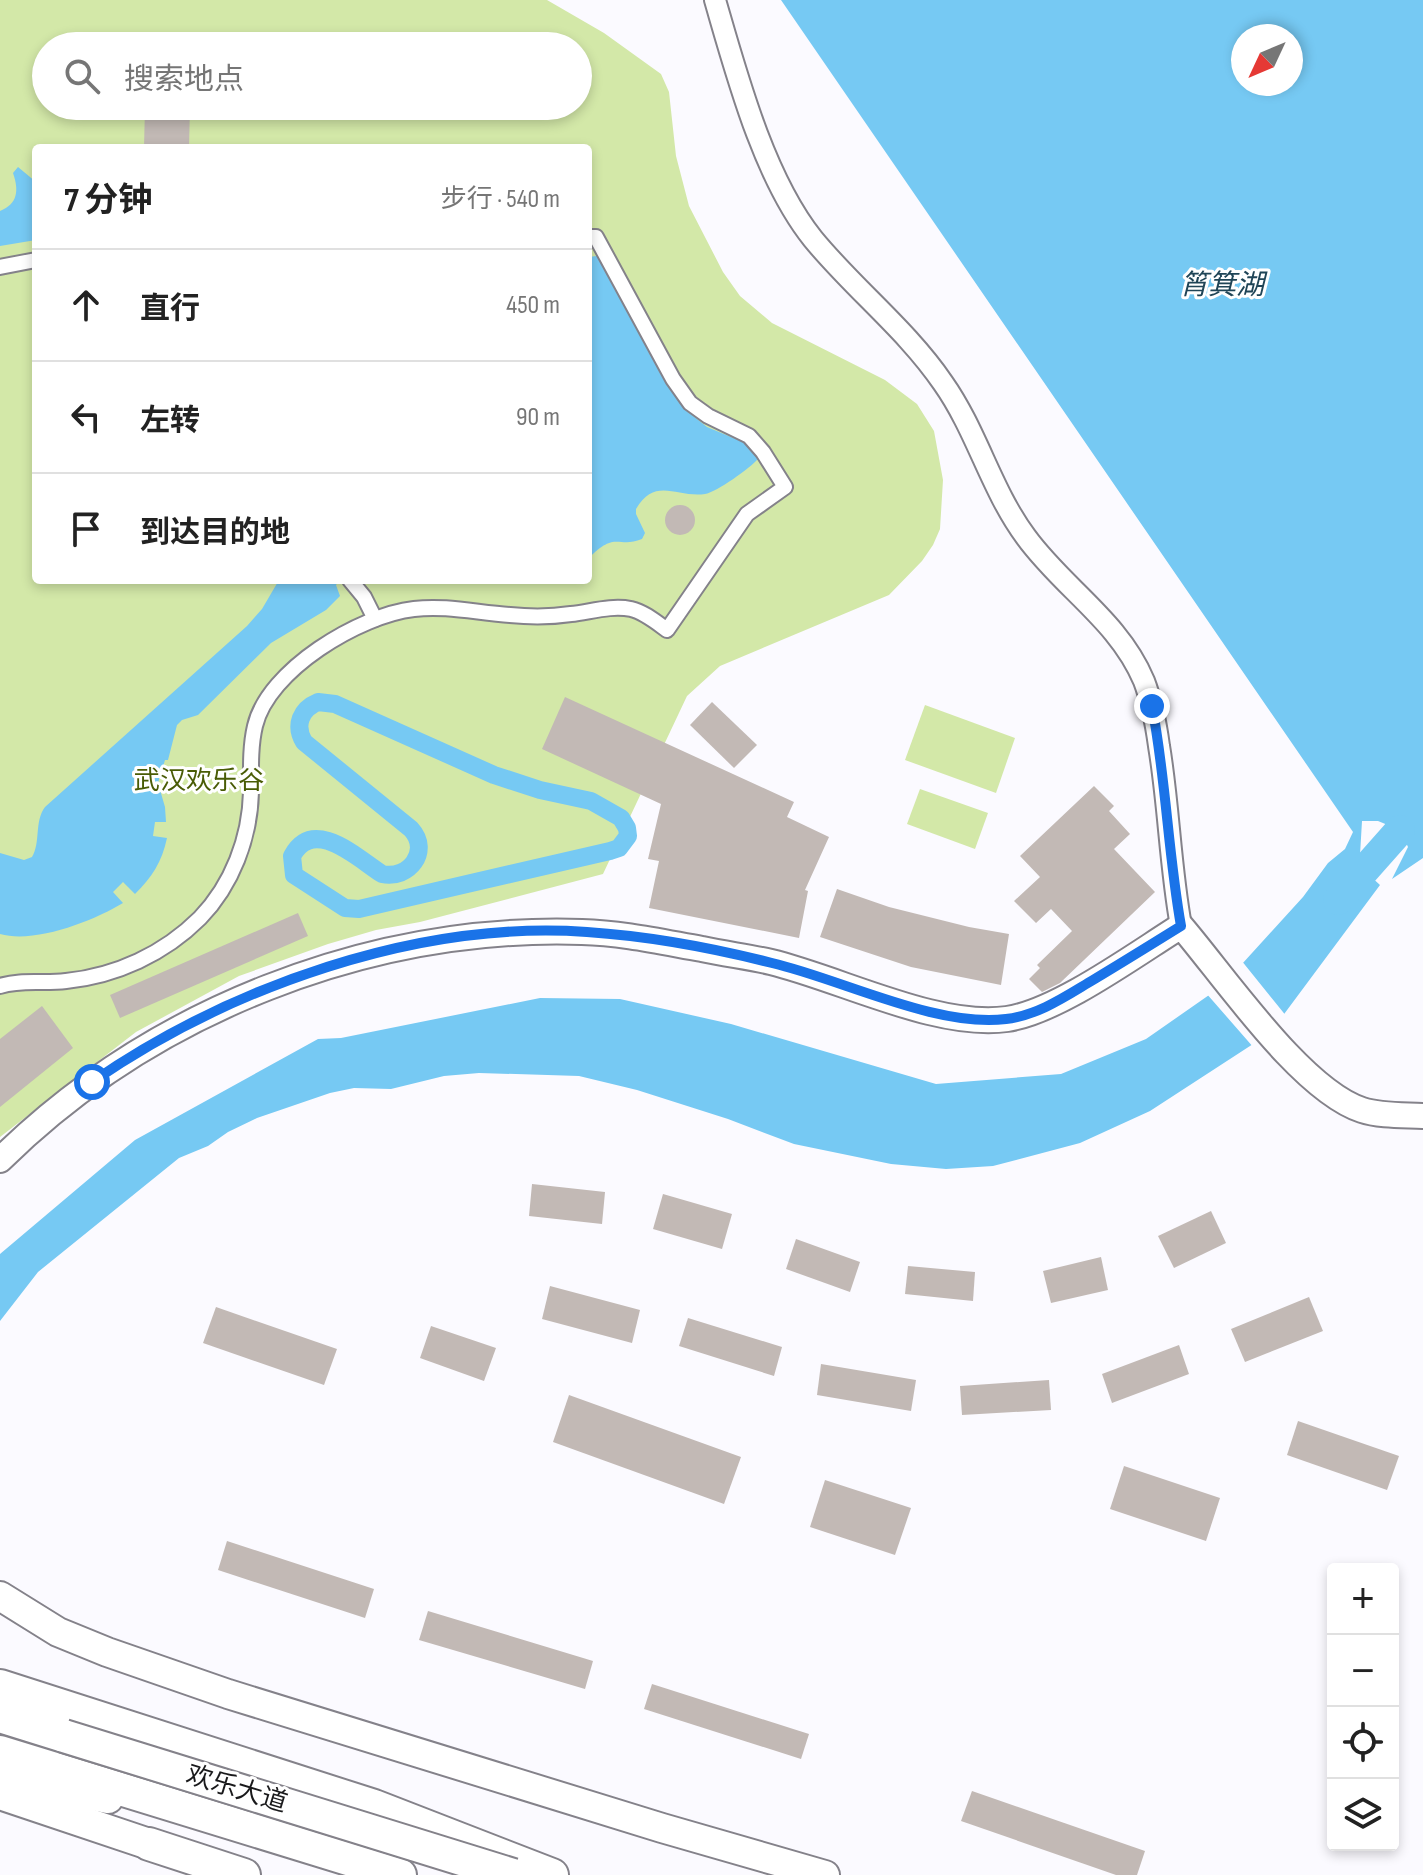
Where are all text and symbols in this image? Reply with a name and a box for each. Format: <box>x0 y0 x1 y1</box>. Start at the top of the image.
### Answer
north arrow <box>1231 24 1303 96</box>
search box <box>32 32 592 120</box>
icon: search <box>60 54 104 98</box>
text: 搜索地点 <box>124 62 244 98</box>
text: 7 分钟 <box>64 180 152 221</box>
text: 步行 · 540 m <box>441 184 560 215</box>
water label: 筲箕湖 <box>1180 269 1268 302</box>
icon: ahead <box>64 283 108 327</box>
text: 450 m <box>506 290 560 321</box>
text: 直行 <box>140 291 200 327</box>
icon: left <box>64 395 108 439</box>
text: 90 m <box>516 402 560 433</box>
text: 左转 <box>140 403 200 439</box>
icon: arrive <box>64 507 108 551</box>
text: 到达目的地 <box>140 515 290 551</box>
route end <box>1134 688 1170 724</box>
park label: 武汉欢乐谷 <box>134 766 264 797</box>
route start <box>74 1064 110 1100</box>
map controls <box>1327 1563 1399 1851</box>
button: + <box>1327 1563 1399 1635</box>
button: − <box>1327 1635 1399 1707</box>
button: locate <box>1327 1707 1399 1779</box>
street label: 欢乐大道 <box>182 1759 291 1819</box>
button: layers <box>1327 1779 1399 1851</box>

